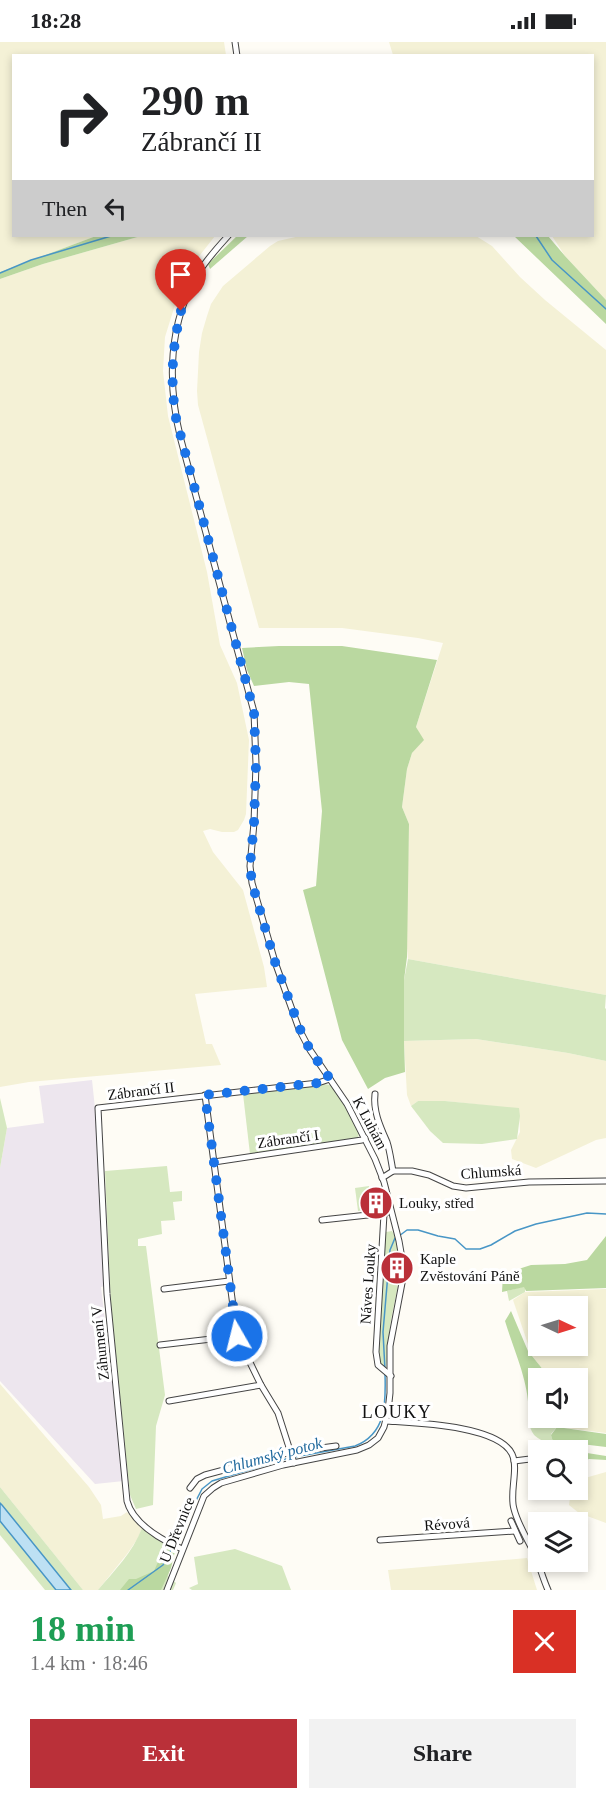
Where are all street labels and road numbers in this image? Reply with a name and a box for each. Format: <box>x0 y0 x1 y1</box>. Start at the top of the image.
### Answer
street label: Zábrančí II <box>107 1079 175 1103</box>
street label: K Luhám <box>350 1094 391 1152</box>
street label: Zábrančí I <box>256 1127 320 1151</box>
street label: Chlumská <box>460 1162 522 1182</box>
street label: Náves Louky <box>357 1243 379 1325</box>
street label: Záhumení V <box>88 1305 112 1381</box>
street label: U Dřevnice <box>157 1494 198 1565</box>
street label: Révová <box>424 1514 471 1534</box>

